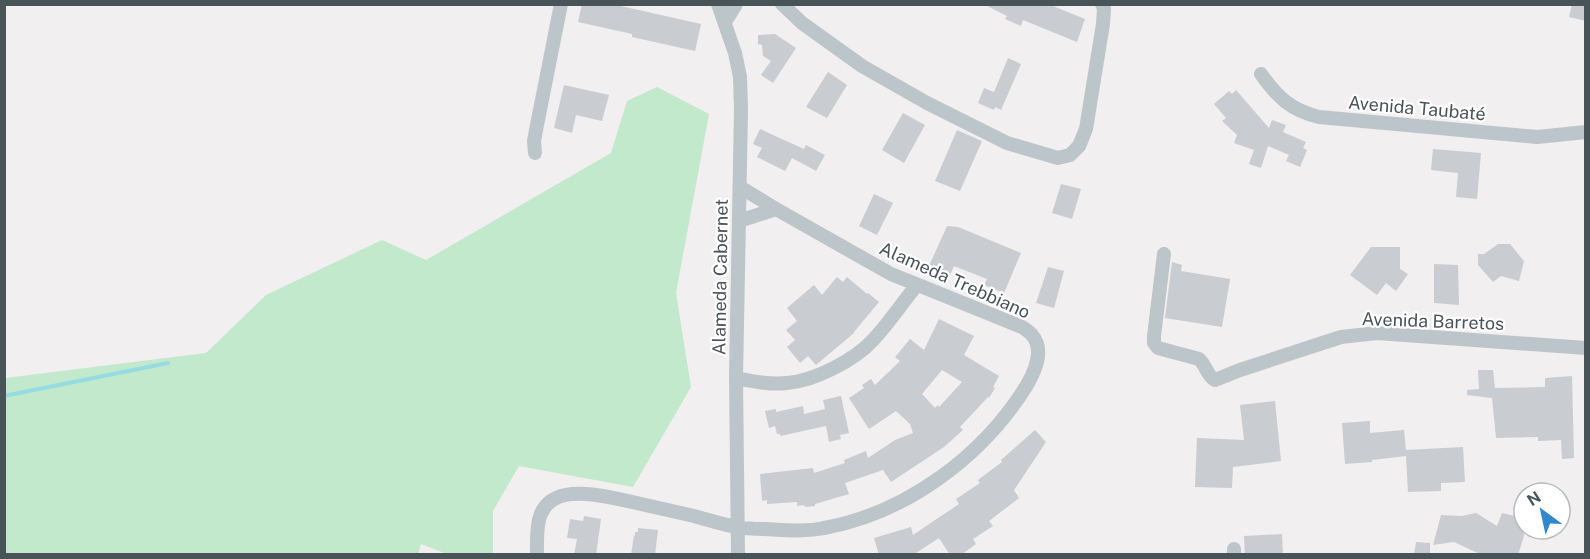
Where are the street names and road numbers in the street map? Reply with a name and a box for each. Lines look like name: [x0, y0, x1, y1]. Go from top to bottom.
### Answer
street label: Avenida Taubaté: [1347, 92, 1487, 124]
street label: Alameda Cabernet: [708, 199, 732, 355]
street label: Alameda Trebbiano: [876, 237, 1034, 323]
street label: Avenida Barretos: [1361, 308, 1505, 334]

